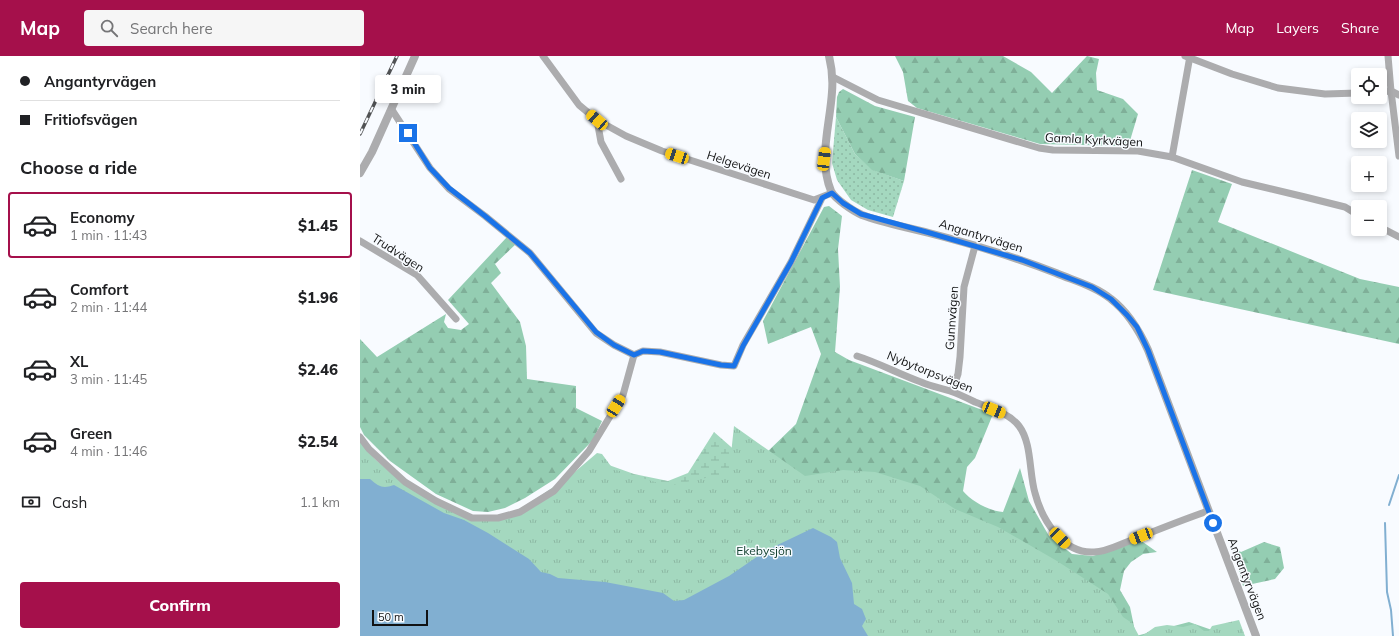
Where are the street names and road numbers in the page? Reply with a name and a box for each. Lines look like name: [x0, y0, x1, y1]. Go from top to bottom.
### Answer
street label: Gamla Kyrkvägen: [1045, 129, 1143, 150]
street label: Helgevägen: [705, 147, 773, 182]
street label: Angantyrvägen: [937, 216, 1025, 255]
street label: Trudvägen: [369, 230, 427, 275]
street label: Gunnvägen: [942, 285, 961, 350]
street label: Nybytorpsvägen: [885, 347, 976, 396]
street label: Angantyrvägen: [1225, 535, 1270, 622]

